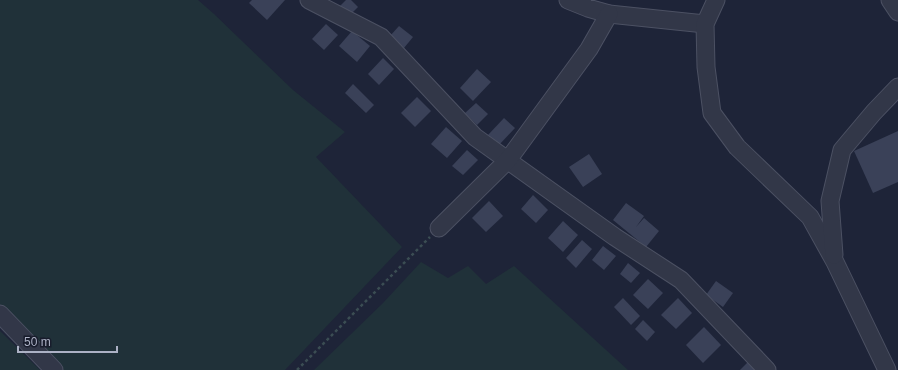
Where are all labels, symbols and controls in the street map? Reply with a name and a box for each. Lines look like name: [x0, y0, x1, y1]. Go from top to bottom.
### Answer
scale bar: [18, 328, 117, 354]
text: 50 m: [24, 335, 51, 349]

